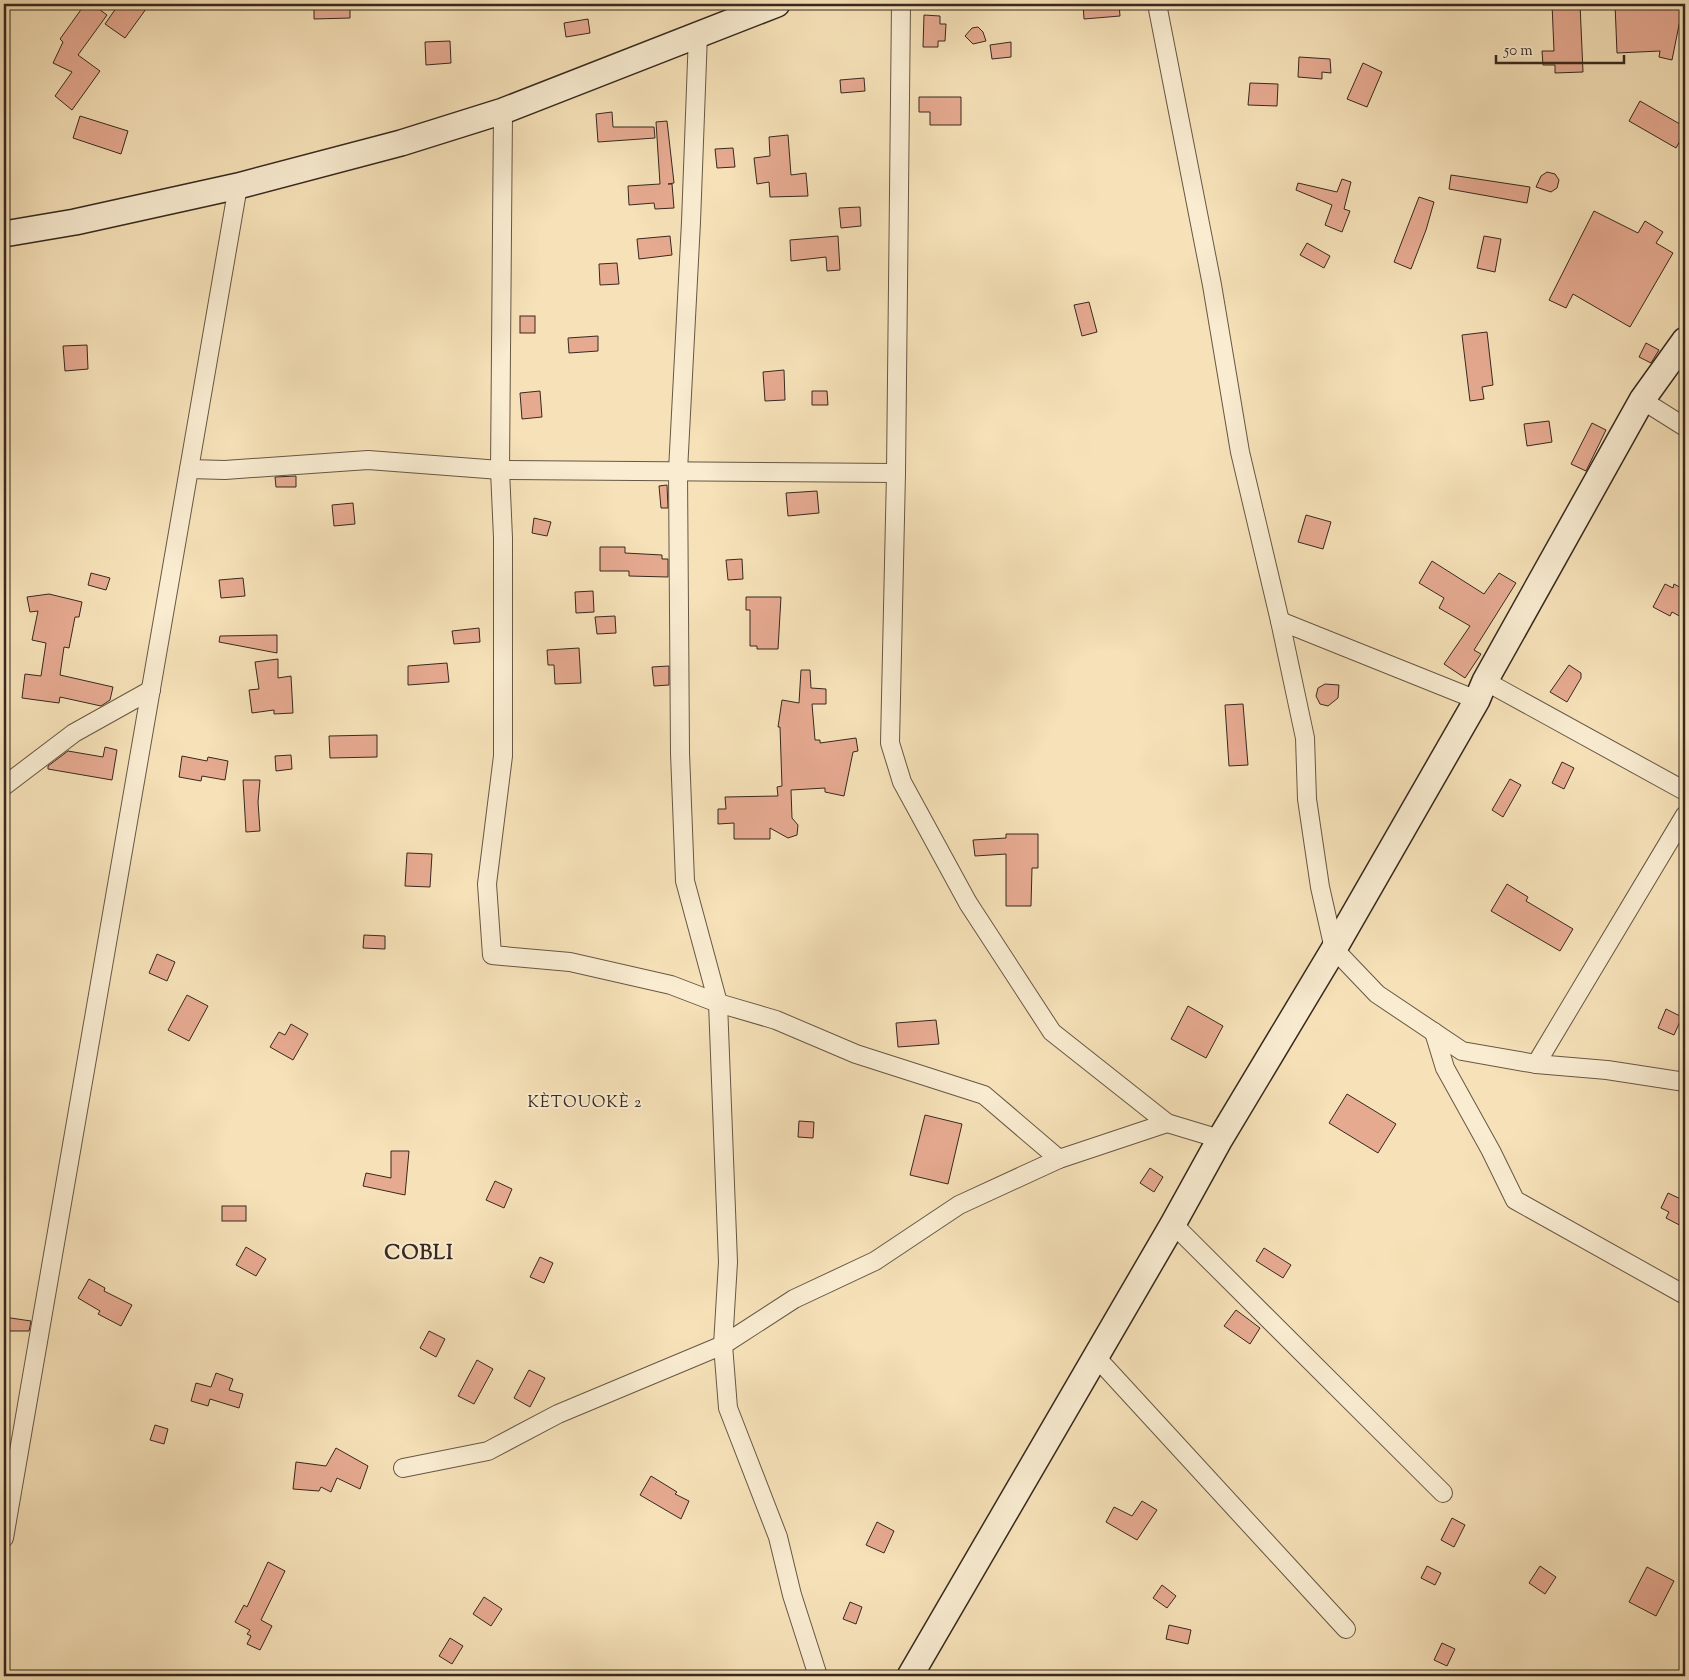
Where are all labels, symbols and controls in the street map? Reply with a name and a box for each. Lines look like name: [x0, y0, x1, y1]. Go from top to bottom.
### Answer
scale bar: [1496, 32, 1624, 64]
text: 50 m: [1503, 41, 1533, 62]
district label: KÈTOUOKÈ 2: [528, 1092, 642, 1115]
district label: COBLI: [384, 1240, 454, 1269]

